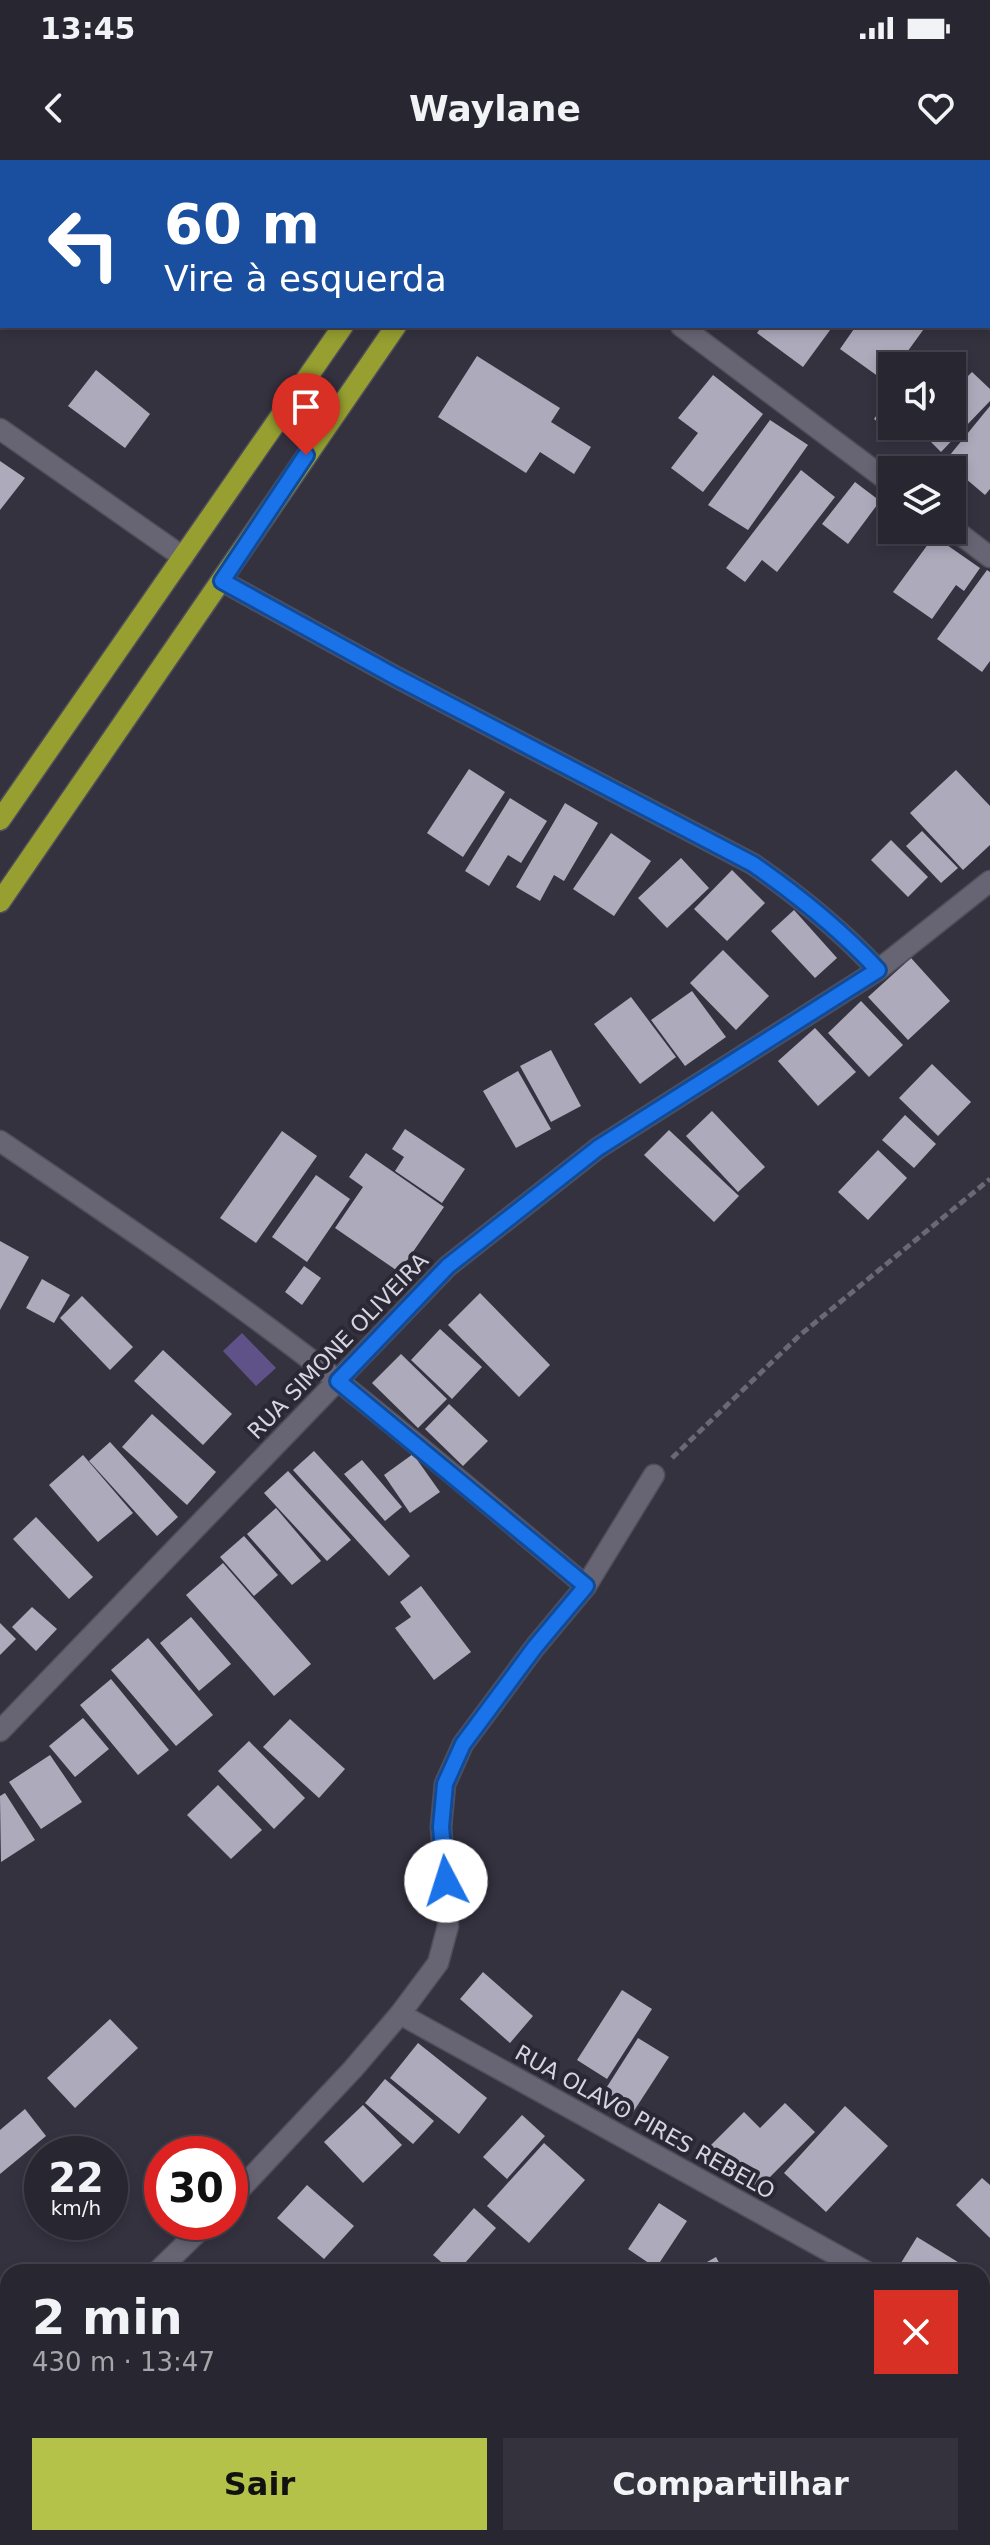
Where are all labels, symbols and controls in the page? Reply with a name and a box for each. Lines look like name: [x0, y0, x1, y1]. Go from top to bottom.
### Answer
text: 13:45: [40, 11, 136, 46]
icon: back: [32, 86, 76, 130]
icon: heart: [914, 86, 958, 130]
text: Waylane: [409, 88, 581, 129]
text: 60 m: [164, 191, 320, 256]
icon: left: [32, 192, 136, 296]
text: Vire à esquerda: [164, 258, 447, 299]
map controls: [878, 352, 966, 544]
button: sound: [878, 352, 966, 440]
pin: [272, 373, 340, 455]
icon: arrive: [284, 385, 328, 429]
button: layers: [878, 456, 966, 544]
street label: RUA SIMONE OLIVEIRA: [243, 1248, 433, 1444]
position arrow: [404, 1839, 488, 1923]
street label: RUA OLAVO PIRES REBELO: [511, 2040, 779, 2204]
speed limit sign: 30: [144, 2136, 248, 2240]
text: 22: [48, 2155, 104, 2201]
text: km/h: [51, 2196, 101, 2220]
text: 2 min: [32, 2289, 183, 2345]
button: close: [874, 2290, 958, 2374]
text: 430 m · 13:47: [32, 2347, 215, 2377]
button: Sair: [32, 2438, 487, 2530]
button: Compartilhar: [503, 2438, 958, 2530]

